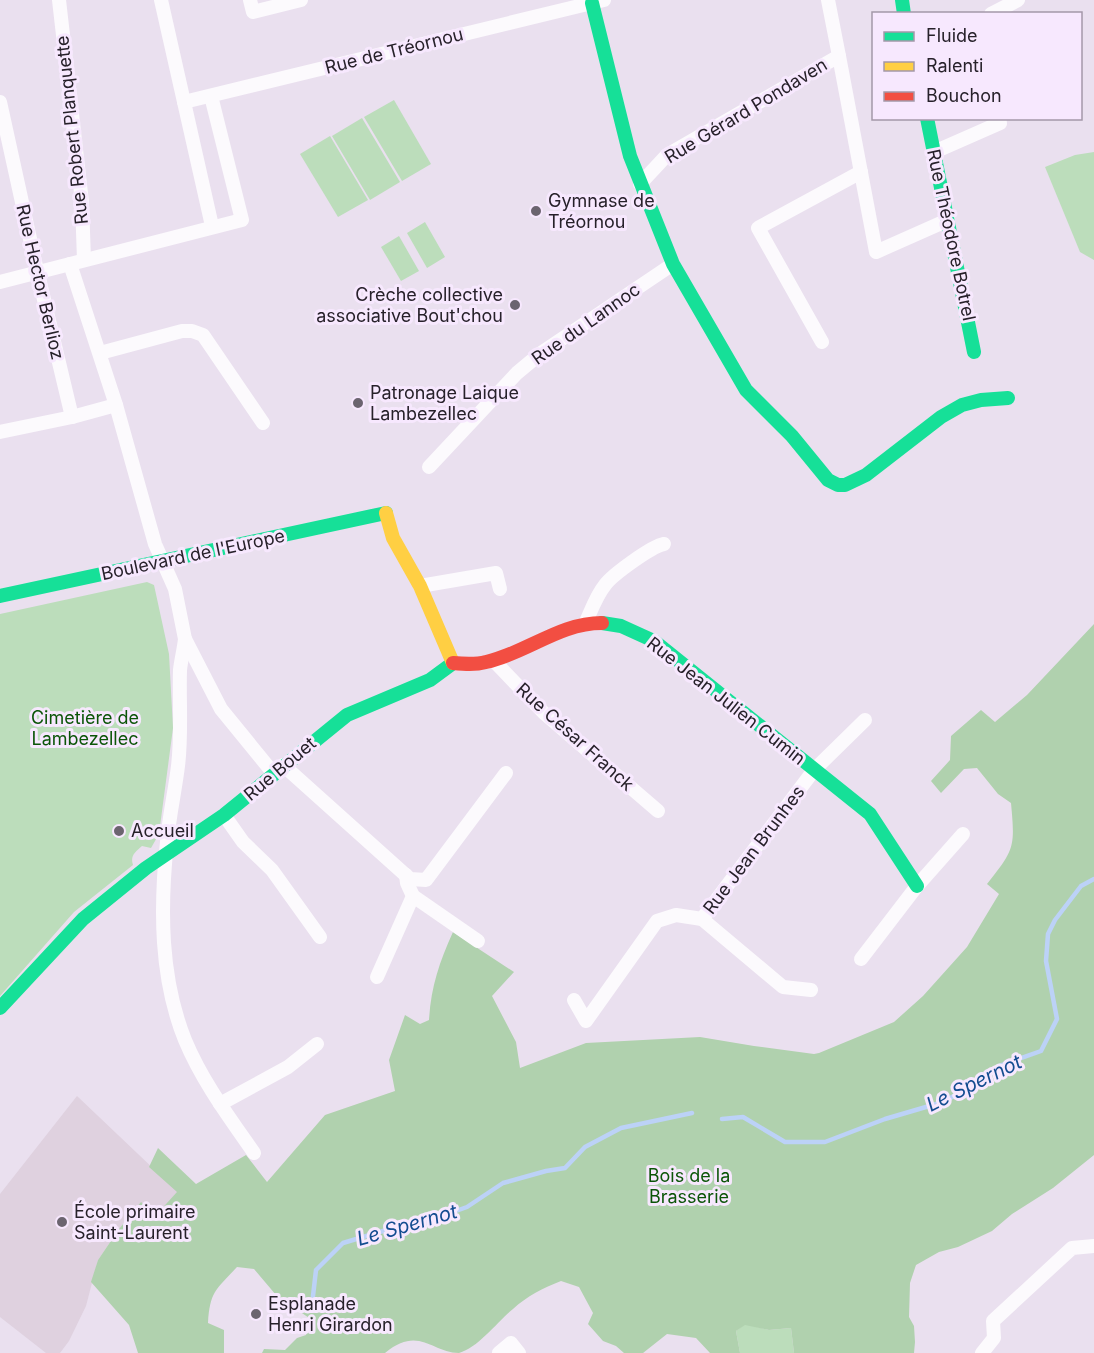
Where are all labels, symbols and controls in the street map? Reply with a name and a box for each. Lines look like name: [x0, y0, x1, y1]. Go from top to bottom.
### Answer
legend: [872, 12, 1082, 120]
street label: Rue de Tréornou: [323, 23, 465, 78]
text: Fluide: [926, 25, 978, 46]
street label: Rue Robert Planquette: [51, 35, 92, 226]
street label: Rue Gérard Pondaven: [661, 54, 831, 167]
text: Ralenti: [926, 55, 983, 76]
text: Bouchon: [926, 85, 1002, 106]
street label: Rue Théodore Botrel: [923, 147, 980, 323]
place label: Gymnase de Tréornou: [548, 190, 655, 232]
street label: Rue Hector Berlioz: [12, 202, 69, 362]
marker: Gymnase de Tréornou: [529, 204, 543, 218]
street label: Rue du Lannoc: [528, 279, 644, 369]
place label: Crèche collective associative Bout'chou: [316, 284, 503, 326]
marker: Crèche collective associative Bout'chou: [508, 298, 522, 312]
place label: Patronage Laique Lambezellec: [370, 382, 519, 424]
marker: Patronage Laique Lambezellec: [351, 396, 365, 410]
street label: Boulevard de l'Europe: [99, 525, 287, 584]
street label: Rue Jean Julien Cumin: [643, 632, 810, 769]
street label: Rue César Franck: [512, 678, 638, 795]
park label: Cimetière de Lambezellec: [31, 707, 139, 749]
street label: Rue Bouet: [239, 732, 320, 805]
street label: Rue Jean Brunhes: [699, 781, 809, 918]
place label: Accueil: [131, 820, 194, 841]
marker: Accueil: [112, 824, 126, 838]
water label: Le Spernot: [922, 1049, 1026, 1116]
park label: Bois de la Brasserie: [648, 1165, 730, 1207]
water label: Le Spernot: [354, 1199, 460, 1251]
place label: École primaire Saint-Laurent: [74, 1200, 195, 1243]
marker: École primaire Saint-Laurent: [55, 1215, 69, 1229]
place label: Esplanade Henri Girardon: [268, 1293, 393, 1335]
marker: Esplanade Henri Girardon: [249, 1307, 263, 1321]

